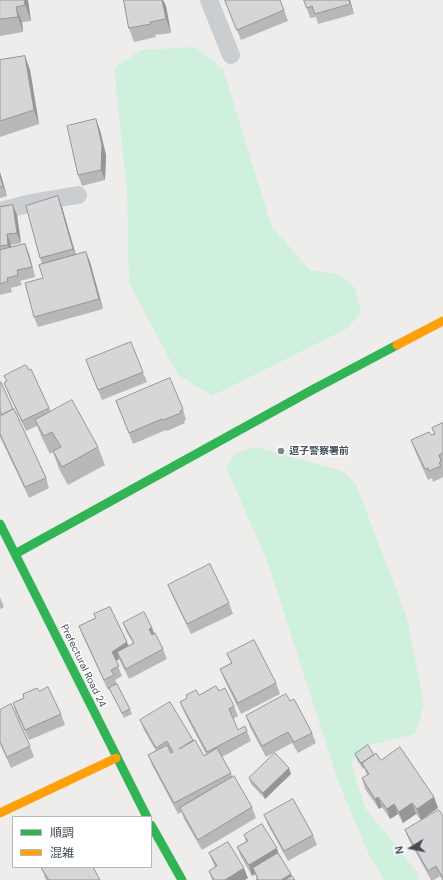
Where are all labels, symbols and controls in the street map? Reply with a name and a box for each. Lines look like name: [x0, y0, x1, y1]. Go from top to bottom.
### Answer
place label: 逗子警察署前: [289, 445, 349, 457]
marker: 逗子警察署前: [276, 446, 286, 456]
street label: Prefectural Road 24: [58, 623, 108, 709]
legend: [12, 816, 152, 868]
text: 順調: [50, 825, 74, 841]
north arrow: [391, 828, 431, 868]
text: 混雑: [50, 845, 74, 861]
text: N: [392, 845, 407, 855]

